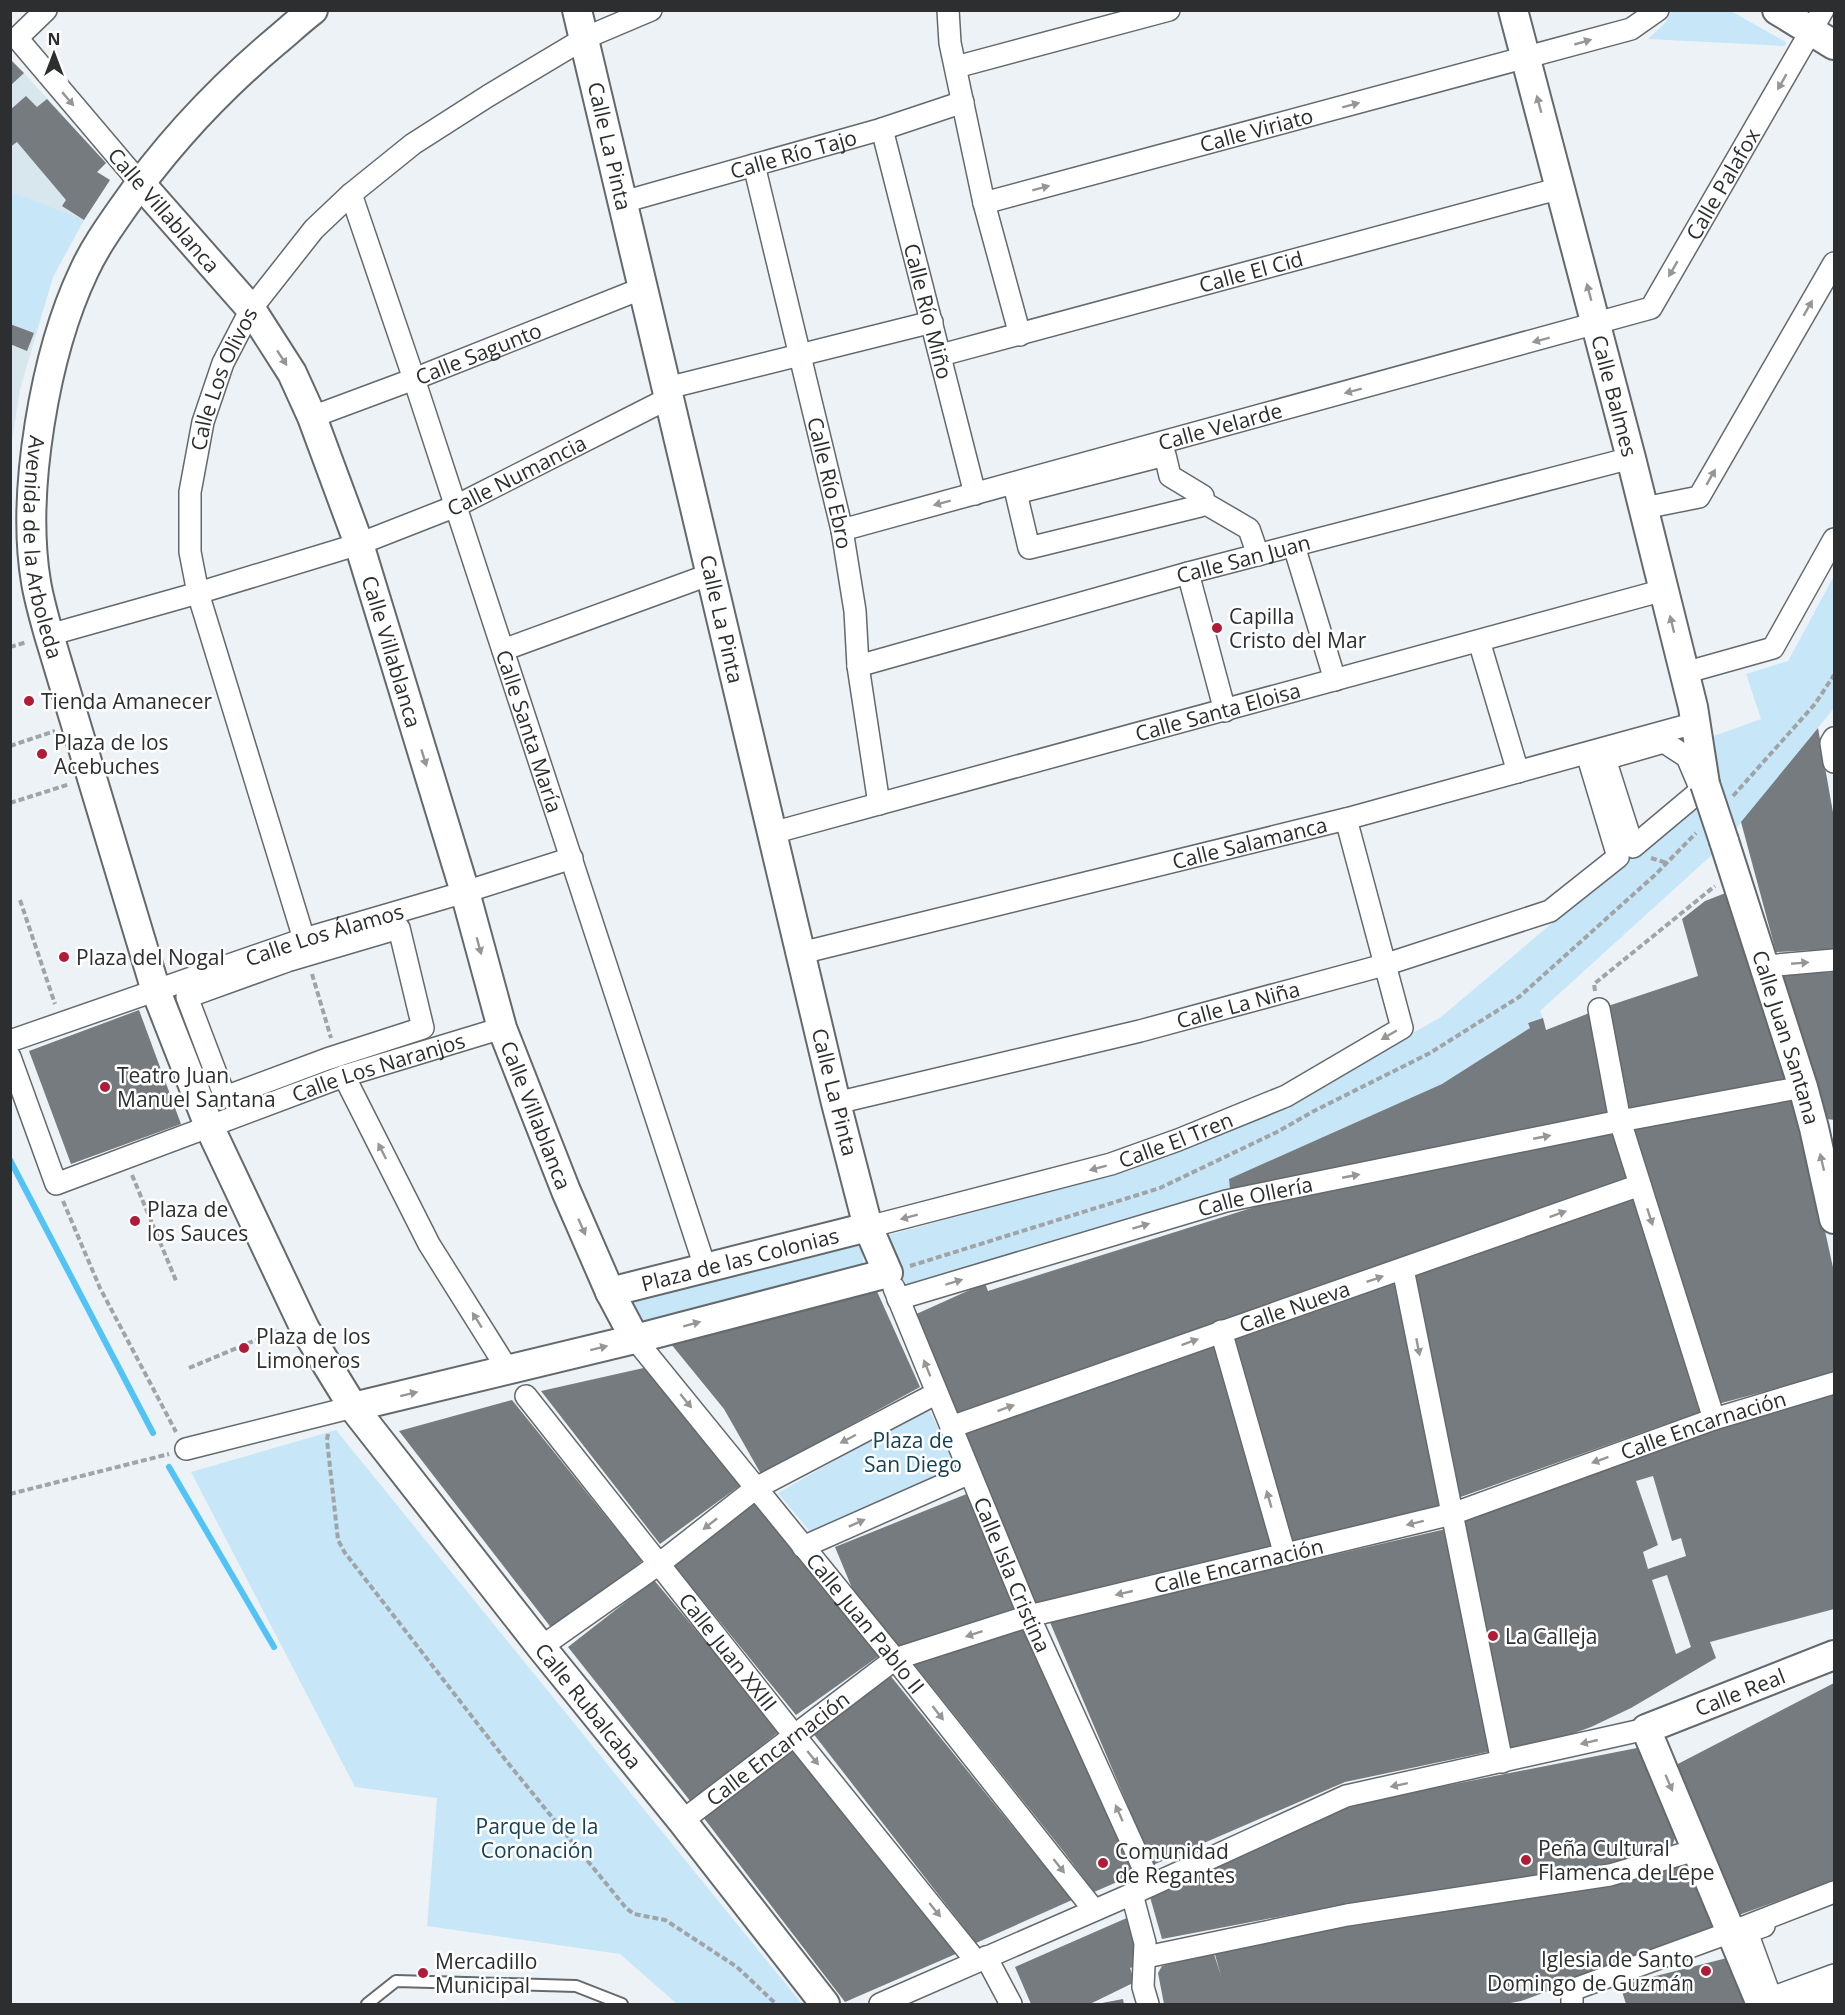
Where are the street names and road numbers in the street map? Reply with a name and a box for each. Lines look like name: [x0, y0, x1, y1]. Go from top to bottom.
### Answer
street label: Calle La Pinta: [582, 79, 638, 213]
street label: Calle Viriato: [1197, 101, 1316, 158]
street label: Calle Río Tajo: [727, 123, 860, 185]
street label: Calle Palafox: [1679, 123, 1766, 245]
street label: Calle Villablanca: [102, 141, 226, 279]
street label: Calle Río Miño: [898, 240, 959, 382]
street label: Calle El Cid: [1196, 244, 1306, 299]
street label: Calle Los Olivos: [184, 303, 263, 453]
street label: Calle Sagunto: [411, 316, 545, 391]
street label: Calle Balmes: [1585, 332, 1644, 460]
street label: Calle Velarde: [1155, 396, 1285, 457]
street label: Calle Río Ebro: [801, 414, 859, 551]
street label: Calle Numancia: [443, 428, 591, 522]
street label: Avenida de la Arboleda: [17, 434, 69, 662]
street label: Calle San Juan: [1173, 528, 1313, 590]
street label: Calle La Pinta: [694, 552, 750, 686]
street label: Calle Villablanca: [355, 572, 428, 731]
street label: Calle Santa María: [490, 646, 569, 816]
street label: Calle Santa Eloisa: [1132, 676, 1304, 747]
street label: Calle Salamanca: [1169, 810, 1330, 875]
street label: Calle Los Álamos: [241, 897, 407, 972]
street label: Calle Juan Santana: [1746, 947, 1826, 1128]
street label: Calle La Niña: [1173, 974, 1303, 1035]
street label: Calle La Pinta: [806, 1025, 864, 1159]
street label: Calle Los Naranjos: [288, 1026, 468, 1108]
street label: Calle Villablanca: [494, 1037, 578, 1193]
street label: Calle El Tren: [1115, 1105, 1237, 1174]
street label: Calle Ollería: [1194, 1170, 1315, 1223]
street label: Plaza de las Colonias: [638, 1221, 842, 1298]
street label: Calle Nueva: [1235, 1274, 1354, 1339]
street label: Calle Encarnación: [1616, 1384, 1789, 1466]
street label: Calle Isla Cristina: [968, 1493, 1058, 1657]
street label: Calle Encarnación: [1151, 1532, 1326, 1599]
street label: Calle Juan Pablo II: [800, 1547, 931, 1699]
street label: Calle Juan XXIII: [673, 1587, 784, 1717]
street label: Calle Rubalcaba: [529, 1637, 648, 1775]
street label: Calle Real: [1691, 1662, 1789, 1722]
street label: Calle Encarnación: [700, 1685, 855, 1812]

